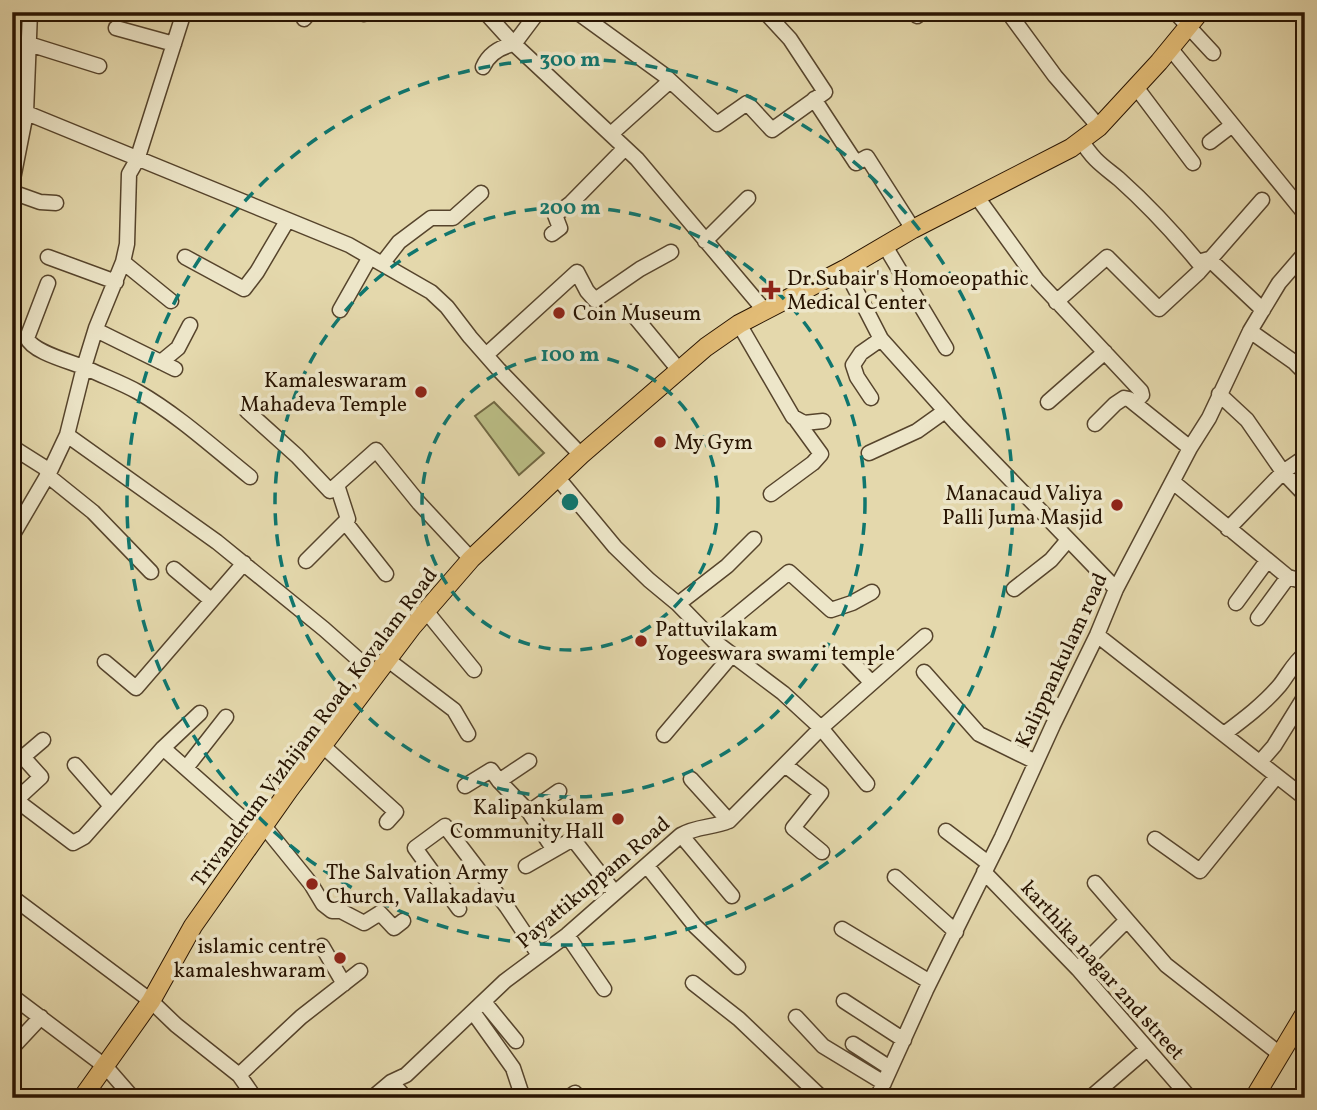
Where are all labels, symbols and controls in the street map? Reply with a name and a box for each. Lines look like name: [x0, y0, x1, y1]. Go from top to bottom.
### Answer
text: 300 m: [540, 46, 600, 75]
text: 200 m: [539, 194, 601, 223]
place label: Dr.Subair's Homoeopathic Medical Center: [787, 265, 1029, 318]
marker: Dr.Subair's Homoeopathic Medical Center: [761, 280, 781, 300]
place label: Coin Museum: [573, 300, 701, 329]
marker: Coin Museum: [551, 305, 567, 321]
text: 100 m: [540, 341, 600, 370]
place label: Kamaleswaram Mahadeva Temple: [240, 367, 407, 420]
marker: Kamaleswaram Mahadeva Temple: [413, 384, 429, 400]
place label: My Gym: [674, 429, 753, 458]
marker: My Gym: [652, 434, 668, 450]
place label: Manacaud Valiya Palli Juma Masjid: [942, 480, 1103, 533]
centre of rings: [558, 490, 582, 514]
marker: Manacaud Valiya Palli Juma Masjid: [1109, 497, 1125, 513]
street label: Trivandrum Vizhijam Road, Kovalam Road: [185, 562, 445, 894]
street label: Kalippankulam road: [1009, 569, 1116, 753]
place label: Pattuvilakam Yogeeswara swami temple: [655, 616, 895, 669]
marker: Pattuvilakam Yogeeswara swami temple: [633, 633, 649, 649]
place label: Kalipankulam Community Hall: [450, 794, 604, 847]
street label: Payattikuppam Road: [511, 810, 677, 956]
marker: Kalipankulam Community Hall: [610, 811, 626, 827]
place label: The Salvation Army Church, Vallakadavu: [326, 859, 516, 912]
street label: karthika nagar 2nd street: [1013, 875, 1190, 1067]
marker: The Salvation Army Church, Vallakadavu: [304, 876, 320, 892]
place label: islamic centre kamaleshwaram: [174, 933, 326, 986]
marker: islamic centre kamaleshwaram: [332, 950, 348, 966]

